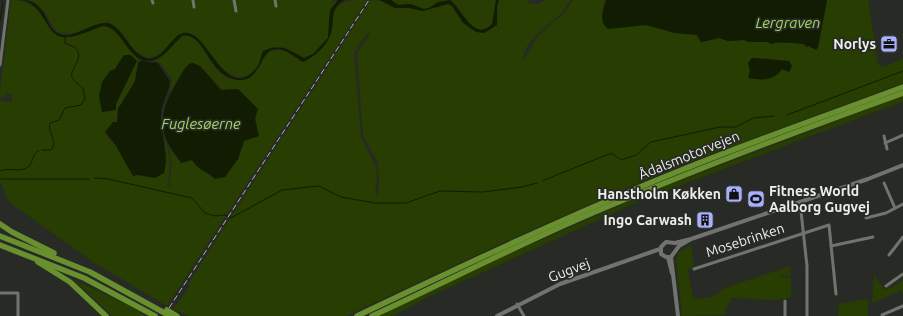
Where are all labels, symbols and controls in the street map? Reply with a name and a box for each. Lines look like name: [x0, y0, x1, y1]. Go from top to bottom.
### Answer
water label: Lergraven: [756, 14, 820, 31]
office icon: Norlys: [879, 34, 899, 54]
place label: Norlys: [833, 36, 876, 52]
water label: Fuglesøerne: [161, 115, 241, 132]
street label: Ådalsmotorvejen: [636, 127, 742, 183]
place label: Fitness World Aalborg Gugvej: [769, 183, 870, 215]
shop icon: Hanstholm Køkken: [724, 184, 744, 204]
place label: Hanstholm Køkken: [597, 186, 721, 202]
sports icon: Fitness World Aalborg Gugvej: [746, 189, 766, 209]
building icon: Ingo Carwash: [695, 210, 715, 230]
place label: Ingo Carwash: [604, 212, 692, 228]
street label: Mosebrinken: [704, 220, 786, 260]
street label: Gugvej: [546, 255, 592, 285]

